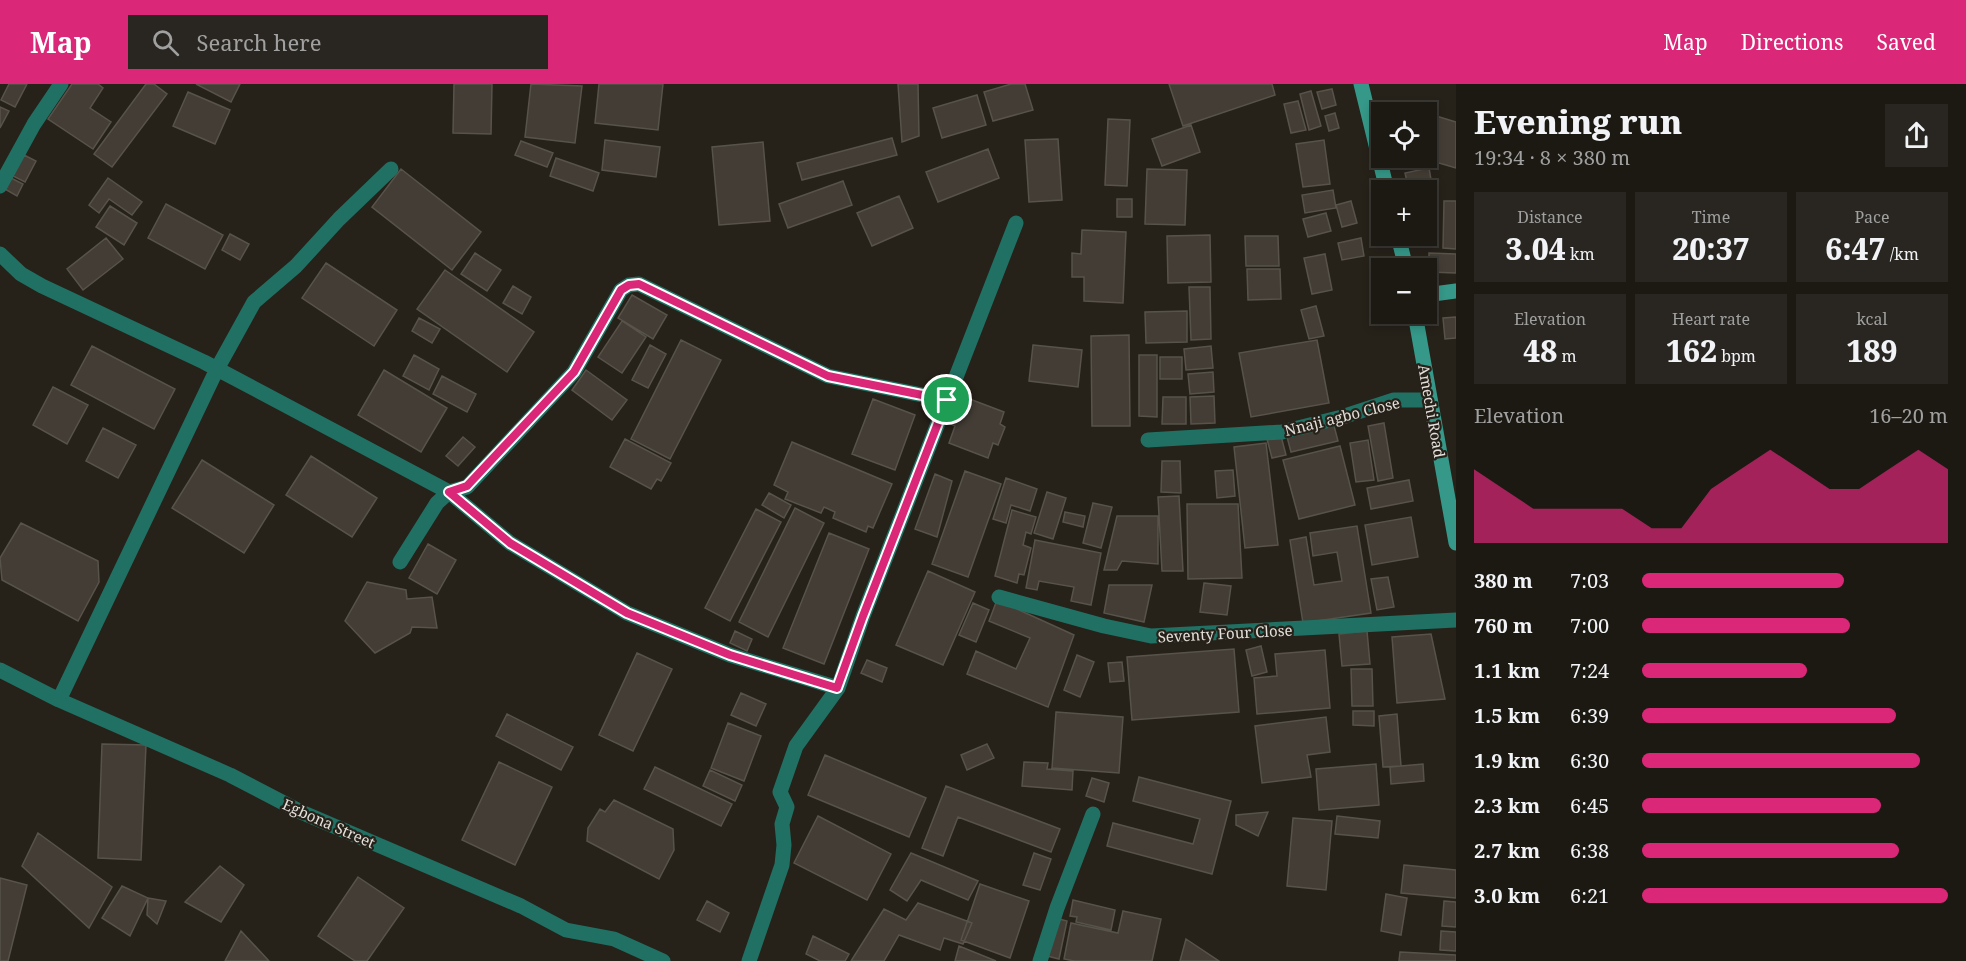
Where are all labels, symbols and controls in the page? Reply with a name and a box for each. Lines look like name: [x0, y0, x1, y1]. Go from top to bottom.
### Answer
search box: [128, 15, 548, 69]
text: Map: [30, 23, 92, 61]
icon: search: [149, 26, 182, 59]
text: Search here: [197, 27, 321, 57]
text: Map: [1663, 28, 1708, 56]
text: Directions: [1741, 28, 1843, 56]
text: Saved: [1876, 28, 1936, 56]
text: Evening run: [1474, 99, 1682, 144]
map controls: [1371, 102, 1437, 324]
button: locate: [1371, 102, 1437, 168]
button: share: [1885, 104, 1948, 167]
text: 19:34 · 8 × 380 m: [1474, 144, 1630, 171]
button: +: [1371, 180, 1437, 246]
text: Distance: [1517, 206, 1583, 228]
text: Time: [1692, 206, 1730, 228]
text: Pace: [1854, 206, 1890, 228]
text: 3.04: [1505, 228, 1566, 269]
text: 20:37: [1672, 228, 1750, 269]
text: 6:47: [1825, 228, 1886, 269]
text: km: [1566, 243, 1595, 265]
text: /km: [1886, 243, 1919, 265]
button: −: [1371, 258, 1437, 324]
text: Elevation: [1514, 308, 1586, 330]
text: Heart rate: [1672, 308, 1750, 330]
text: kcal: [1857, 308, 1887, 330]
text: 48: [1523, 330, 1557, 371]
text: 162: [1666, 330, 1717, 371]
text: 189: [1846, 330, 1898, 371]
text: m: [1557, 345, 1577, 367]
text: bpm: [1717, 345, 1756, 367]
street label: Amechi Road: [1414, 363, 1450, 459]
pin: [921, 374, 972, 425]
icon: arrive: [930, 383, 963, 416]
street label: Nnaji agbo Close: [1282, 392, 1402, 440]
text: Elevation: [1474, 402, 1564, 429]
text: 16–20 m: [1869, 402, 1948, 429]
text: 380 m: [1474, 567, 1533, 594]
text: 7:03: [1570, 567, 1609, 594]
text: 760 m: [1474, 612, 1533, 639]
text: 7:00: [1570, 612, 1609, 639]
street label: Seventy Four Close: [1157, 619, 1293, 647]
text: 1.1 km: [1474, 657, 1540, 684]
text: 7:24: [1570, 657, 1609, 684]
text: 1.5 km: [1474, 702, 1540, 729]
text: 6:39: [1570, 702, 1609, 729]
text: 1.9 km: [1474, 747, 1540, 774]
text: 6:30: [1570, 747, 1609, 774]
text: 2.3 km: [1474, 792, 1540, 819]
text: 6:45: [1570, 792, 1609, 819]
street label: Egbona Street: [280, 794, 378, 852]
text: 2.7 km: [1474, 837, 1540, 864]
text: 6:38: [1570, 837, 1609, 864]
text: 3.0 km: [1474, 882, 1540, 909]
text: 6:21: [1570, 882, 1609, 909]

